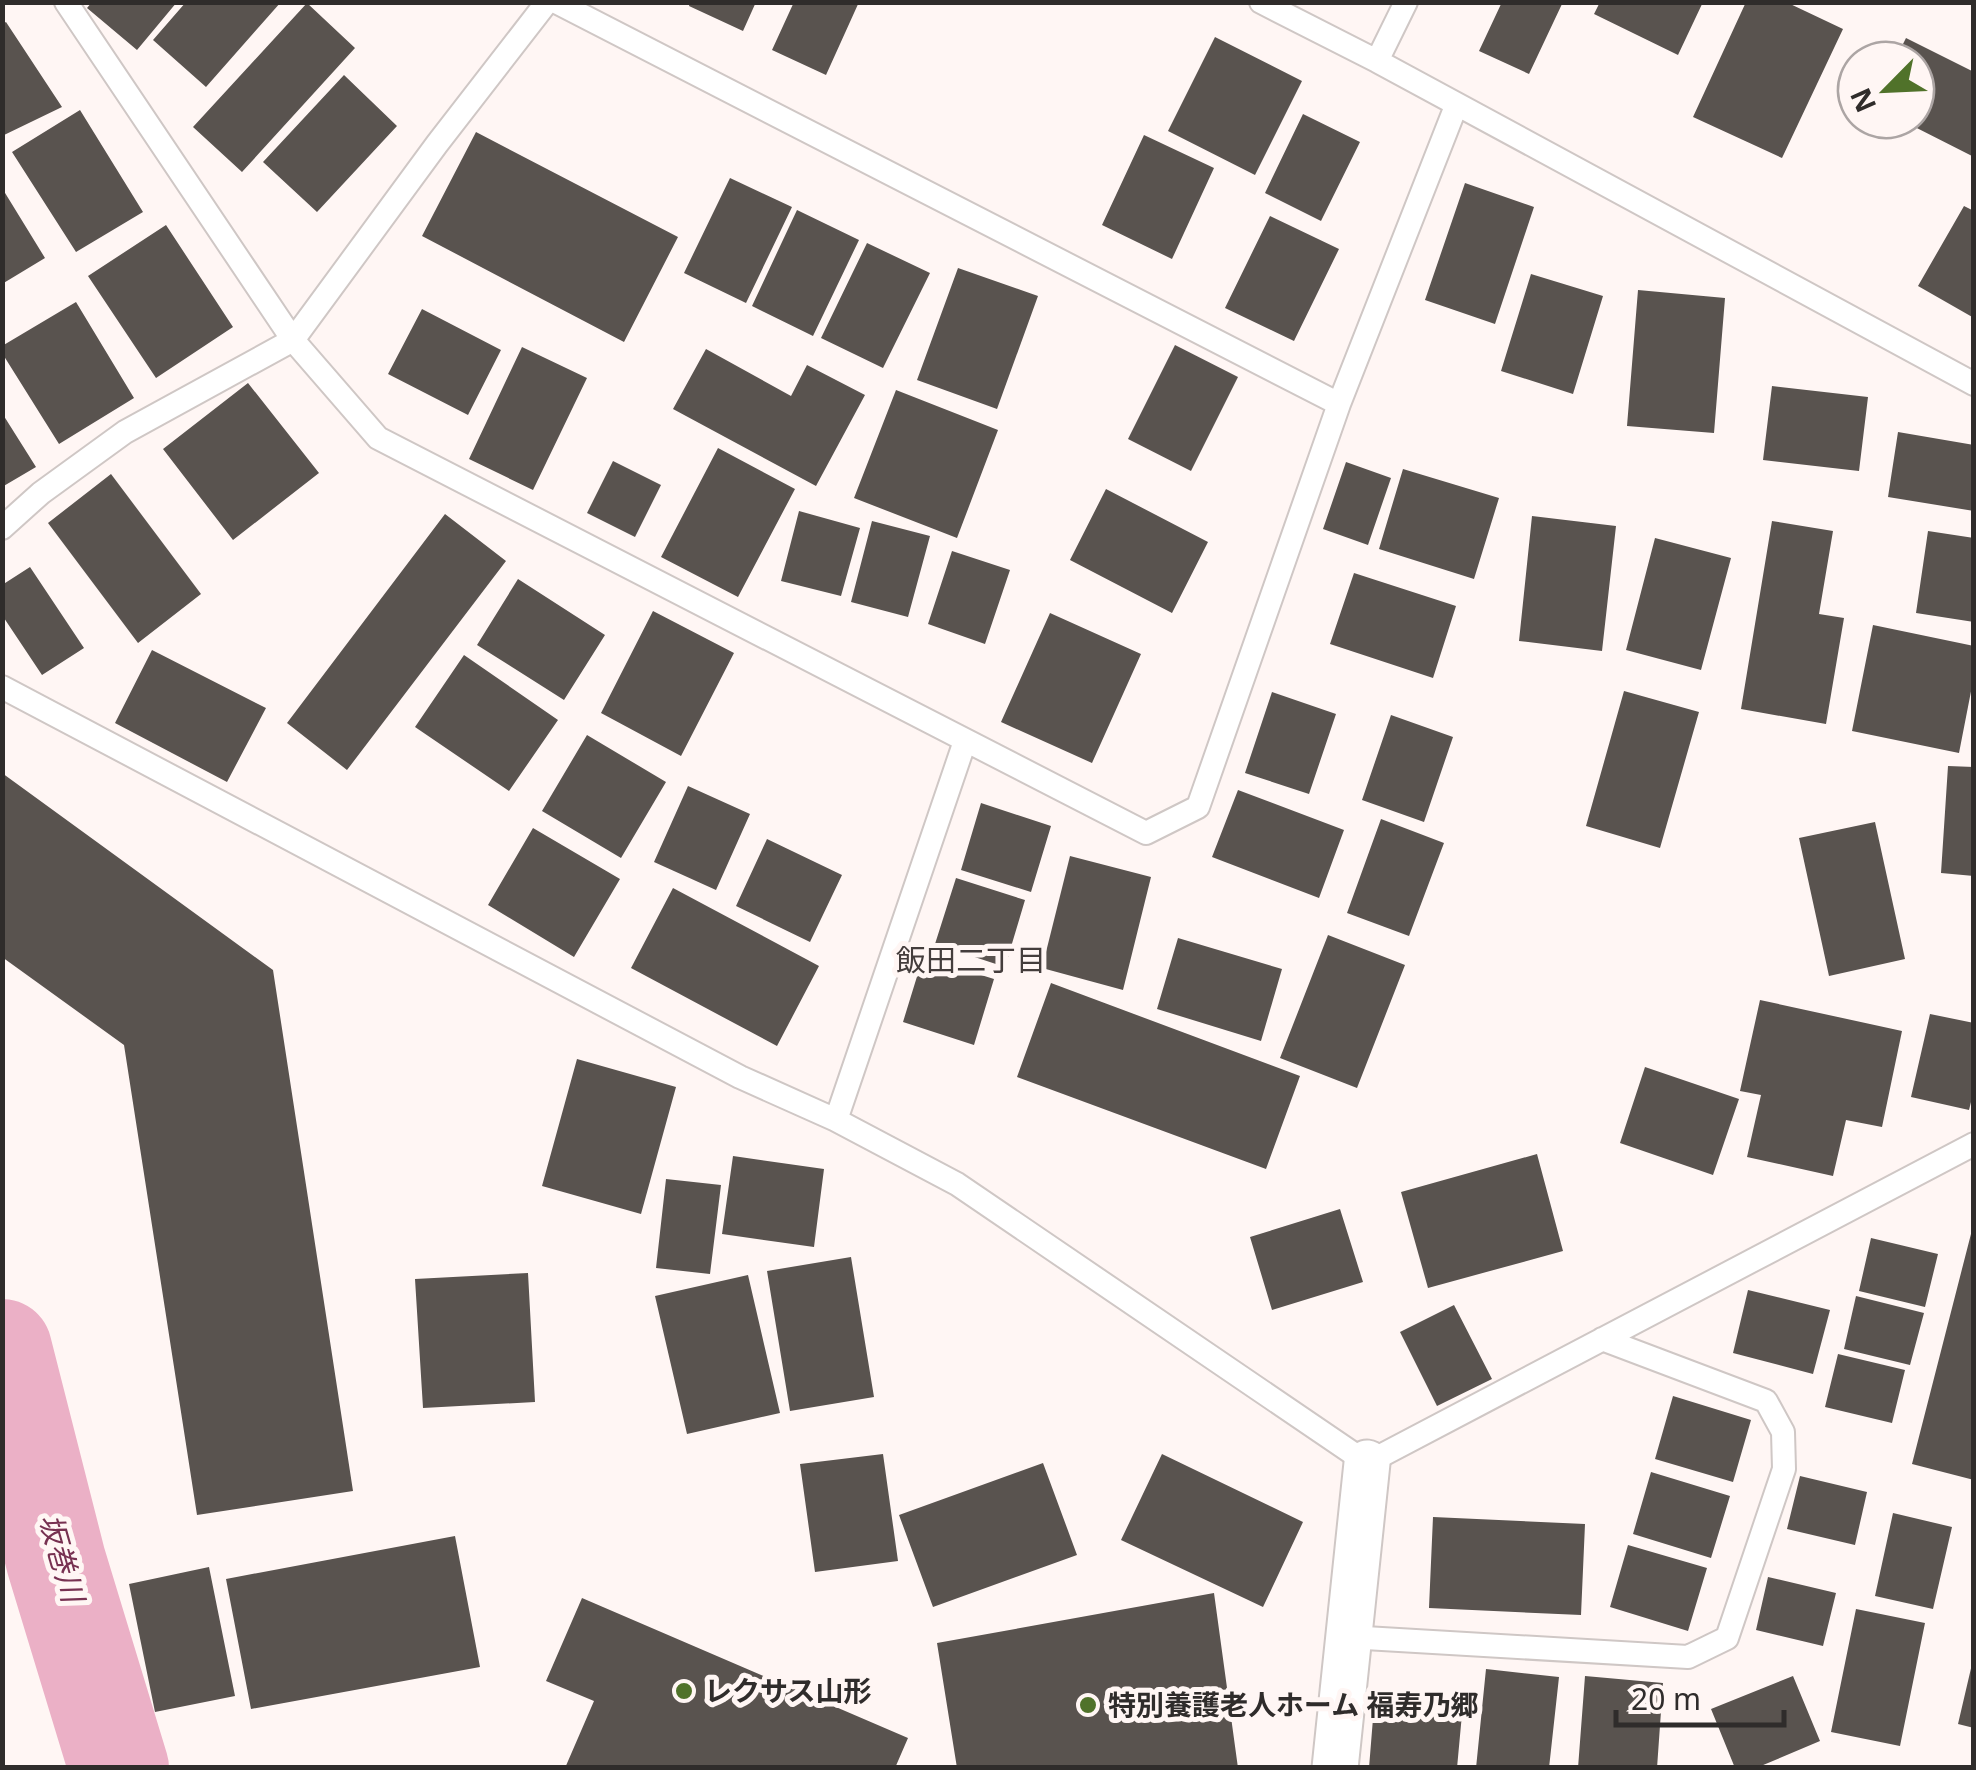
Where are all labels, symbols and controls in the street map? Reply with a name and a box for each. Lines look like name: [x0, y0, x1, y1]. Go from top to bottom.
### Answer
north arrow: [1836, 40, 1936, 140]
text: N: [1840, 82, 1884, 119]
district label: 飯田二丁目: [896, 939, 1046, 980]
water label: 坂巻川: [30, 1509, 95, 1609]
scale bar: [1616, 1665, 1784, 1727]
place label: レクサス山形: [704, 1671, 871, 1709]
text: 20 m: [1631, 1678, 1701, 1719]
marker: レクサス山形: [673, 1680, 695, 1702]
place label: 特別養護老人ホーム 福寿乃郷: [1108, 1685, 1478, 1723]
marker: 特別養護老人ホーム 福寿乃郷: [1077, 1694, 1099, 1716]

